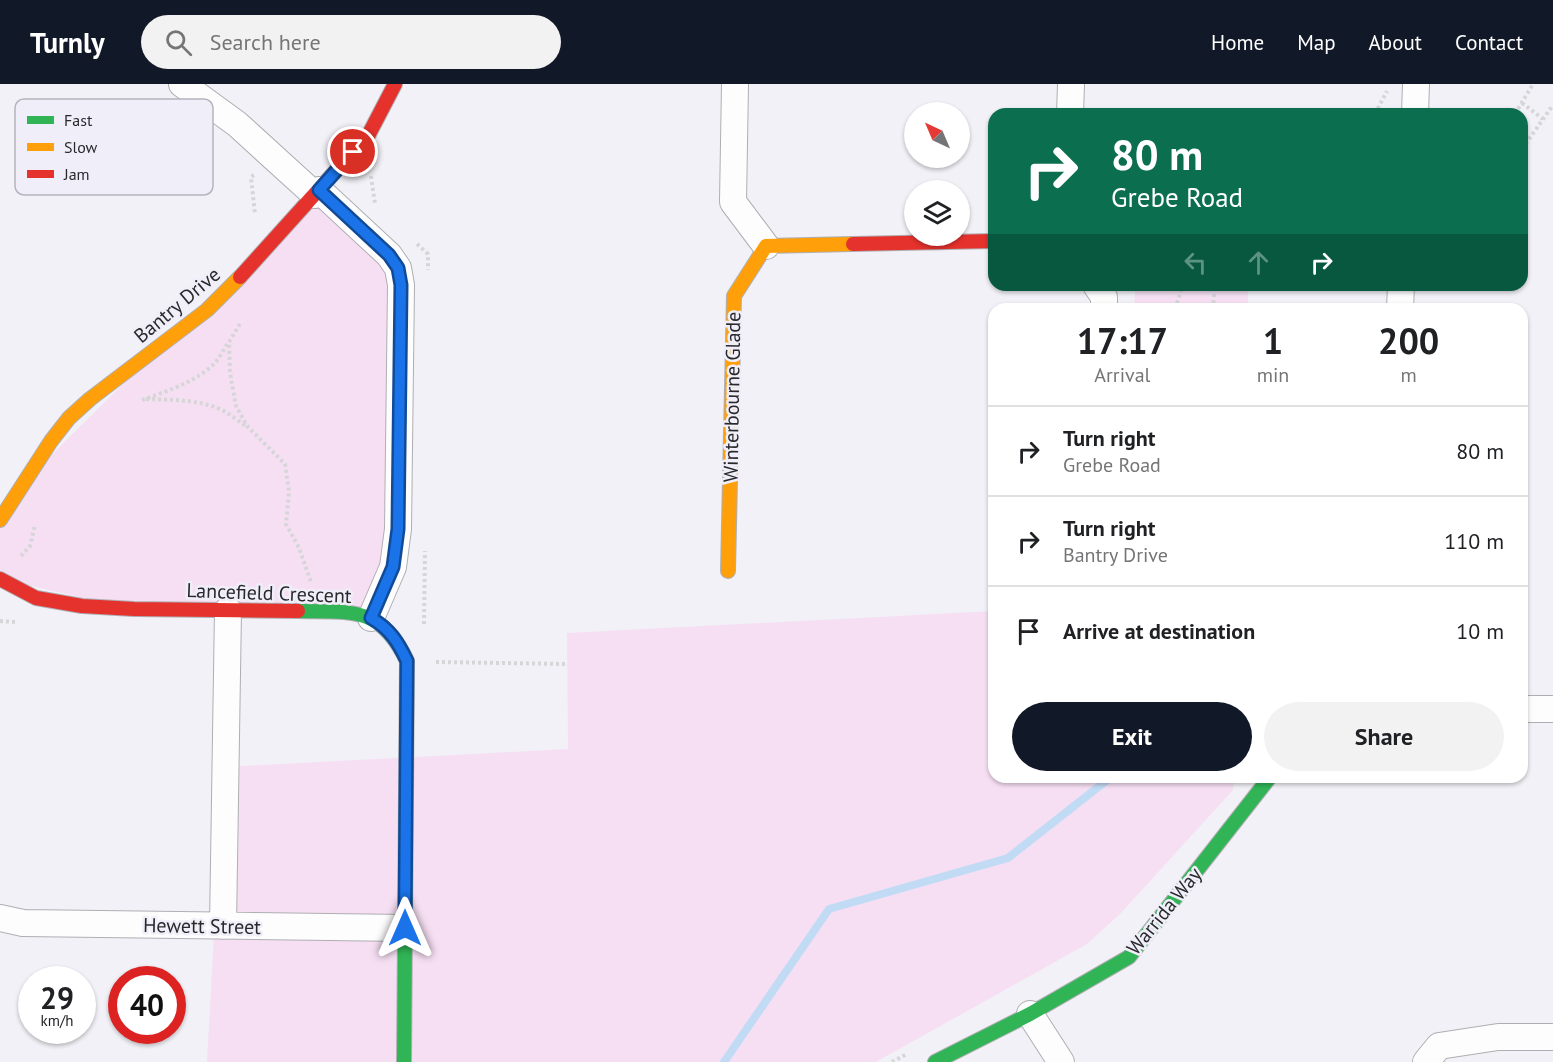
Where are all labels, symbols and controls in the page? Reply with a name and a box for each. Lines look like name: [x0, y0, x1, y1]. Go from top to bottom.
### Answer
search box: [141, 15, 561, 69]
text: Turnly: [30, 24, 105, 61]
icon: search: [162, 26, 195, 59]
text: Search here: [210, 28, 321, 56]
text: Home: [1211, 29, 1264, 56]
text: Map: [1297, 29, 1336, 56]
text: About: [1369, 29, 1422, 56]
text: Contact: [1455, 29, 1523, 56]
legend: [15, 99, 213, 195]
north arrow: [904, 102, 970, 168]
map controls: [904, 102, 970, 246]
text: Fast: [64, 110, 93, 130]
pin: [327, 126, 378, 177]
text: 80 m: [1111, 127, 1203, 182]
icon: right: [1012, 132, 1090, 210]
icon: arrive: [336, 135, 369, 168]
text: Slow: [64, 137, 98, 157]
text: Jam: [63, 164, 90, 184]
button: layers: [904, 180, 970, 246]
text: Grebe Road: [1111, 180, 1243, 214]
icon: left: [1179, 246, 1212, 279]
icon: ahead: [1242, 246, 1275, 279]
icon: right: [1305, 246, 1338, 279]
street label: Bantry Drive: [128, 261, 226, 349]
street label: Winterbourne Glade: [718, 311, 746, 483]
text: 17:17: [1077, 317, 1168, 364]
text: 1: [1263, 317, 1283, 364]
text: 200: [1378, 317, 1439, 364]
text: Arrival: [1094, 362, 1150, 388]
text: min: [1257, 362, 1289, 388]
text: m: [1401, 362, 1417, 388]
text: Turn right: [1063, 424, 1155, 452]
icon: right: [1012, 435, 1045, 468]
text: 80 m: [1456, 437, 1504, 465]
text: Grebe Road: [1063, 452, 1161, 478]
text: Turn right: [1063, 514, 1155, 542]
icon: right: [1012, 525, 1045, 558]
text: 110 m: [1444, 527, 1504, 555]
text: Bantry Drive: [1063, 542, 1168, 568]
street label: Lancefield Crescent: [186, 577, 352, 609]
icon: arrive: [1012, 615, 1045, 648]
text: Arrive at destination: [1063, 617, 1255, 645]
text: 10 m: [1456, 617, 1504, 645]
button: Exit: [1012, 702, 1252, 771]
button: Share: [1264, 702, 1504, 771]
street label: Warrida Way: [1121, 861, 1208, 960]
position arrow: [373, 896, 437, 960]
street label: Hewett Street: [143, 912, 261, 940]
speed limit sign: 40: [108, 966, 186, 1044]
text: 29: [40, 978, 74, 1017]
text: km/h: [41, 1011, 73, 1030]

